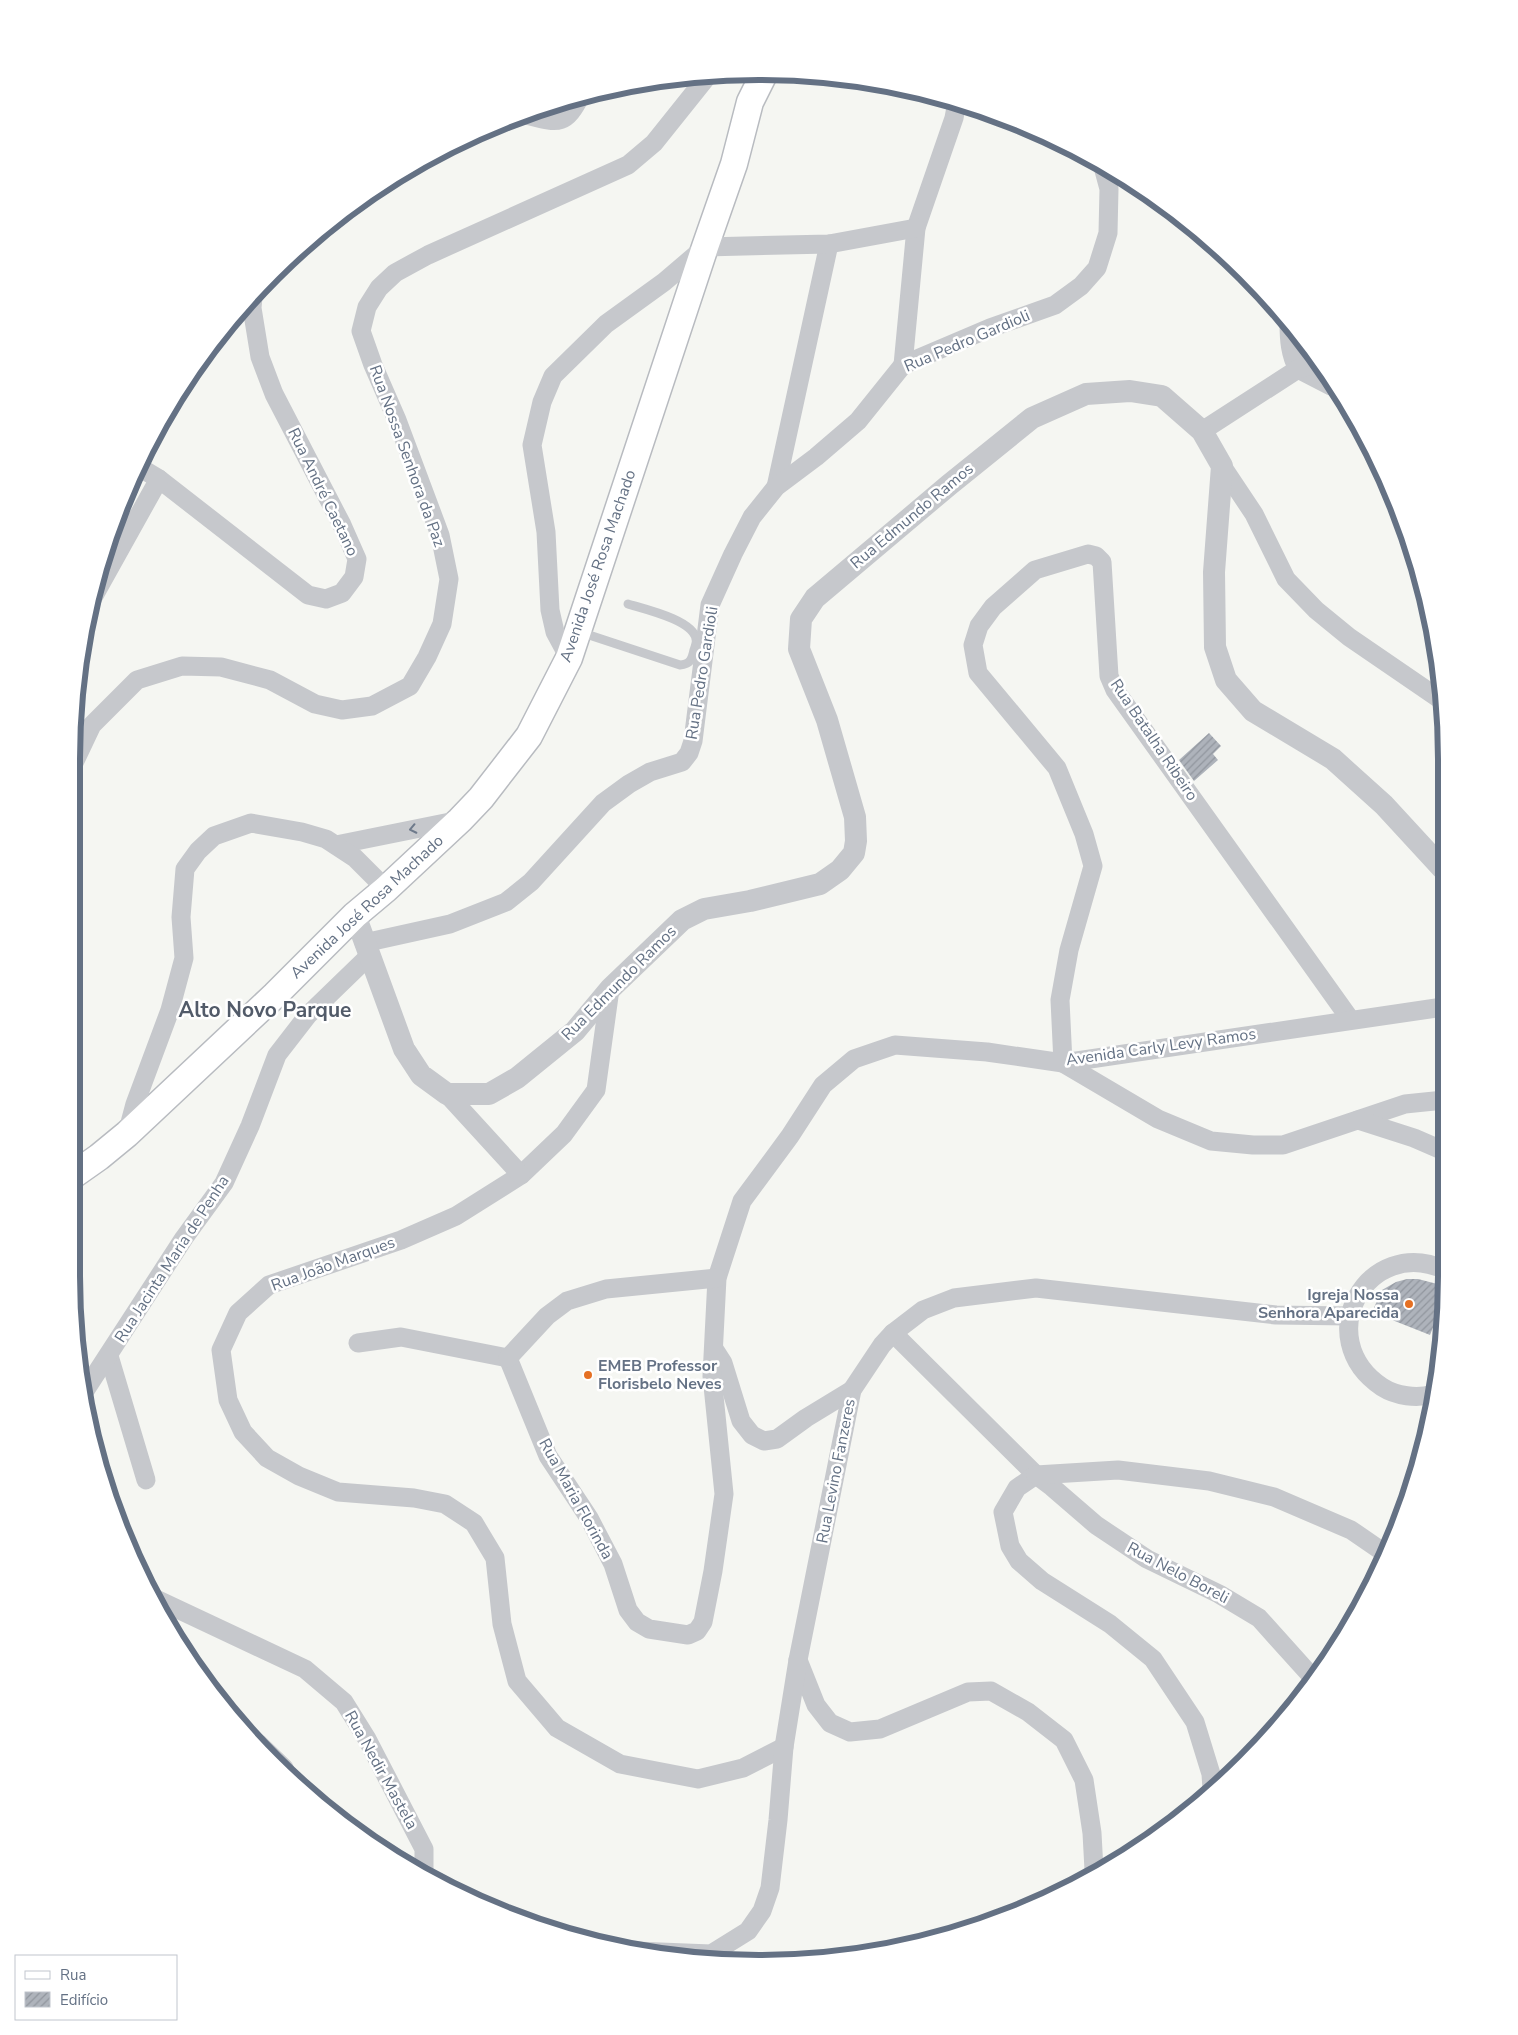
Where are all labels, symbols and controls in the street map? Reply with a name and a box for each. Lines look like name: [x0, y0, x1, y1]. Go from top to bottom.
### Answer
street label: Rua Pedro Gardioli: [901, 305, 1033, 377]
street label: Rua Nossa Senhora da Paz: [364, 362, 450, 550]
street label: Rua André Caetano: [282, 424, 364, 560]
street label: Rua Edmundo Ramos: [846, 458, 978, 574]
street label: Avenida José Rosa Machado: [555, 467, 641, 665]
street label: Rua Pedro Gardioli: [681, 605, 723, 741]
street label: Rua Batalha Ribeiro: [1105, 675, 1203, 805]
one-way arrow: [408, 824, 417, 834]
street label: Avenida José Rosa Machado: [286, 830, 448, 984]
street label: Rua Edmundo Ramos: [557, 921, 681, 1045]
district label: Alto Novo Parque: [179, 996, 351, 1024]
street label: Avenida Carly Levy Ramos: [1065, 1023, 1257, 1071]
street label: Rua Jacinta Maria de Penha: [110, 1171, 234, 1347]
street label: Rua João Marques: [268, 1231, 398, 1297]
place label: Igreja Nossa Senhora Aparecida: [1258, 1284, 1399, 1324]
marker: Igreja Nossa Senhora Aparecida: [1403, 1298, 1415, 1310]
place label: EMEB Professor Florisbelo Neves: [598, 1355, 722, 1395]
marker: EMEB Professor Florisbelo Neves: [582, 1369, 594, 1381]
street label: Rua Levino Fanzeres: [811, 1397, 861, 1545]
street label: Rua Maria Florinda: [534, 1435, 618, 1563]
street label: Rua Nelo Boreli: [1123, 1537, 1233, 1609]
street label: Rua Nedir Mastela: [339, 1707, 423, 1833]
legend: [15, 1955, 178, 2020]
text: Rua: [60, 1965, 86, 1985]
text: Edifício: [60, 1990, 108, 2010]

